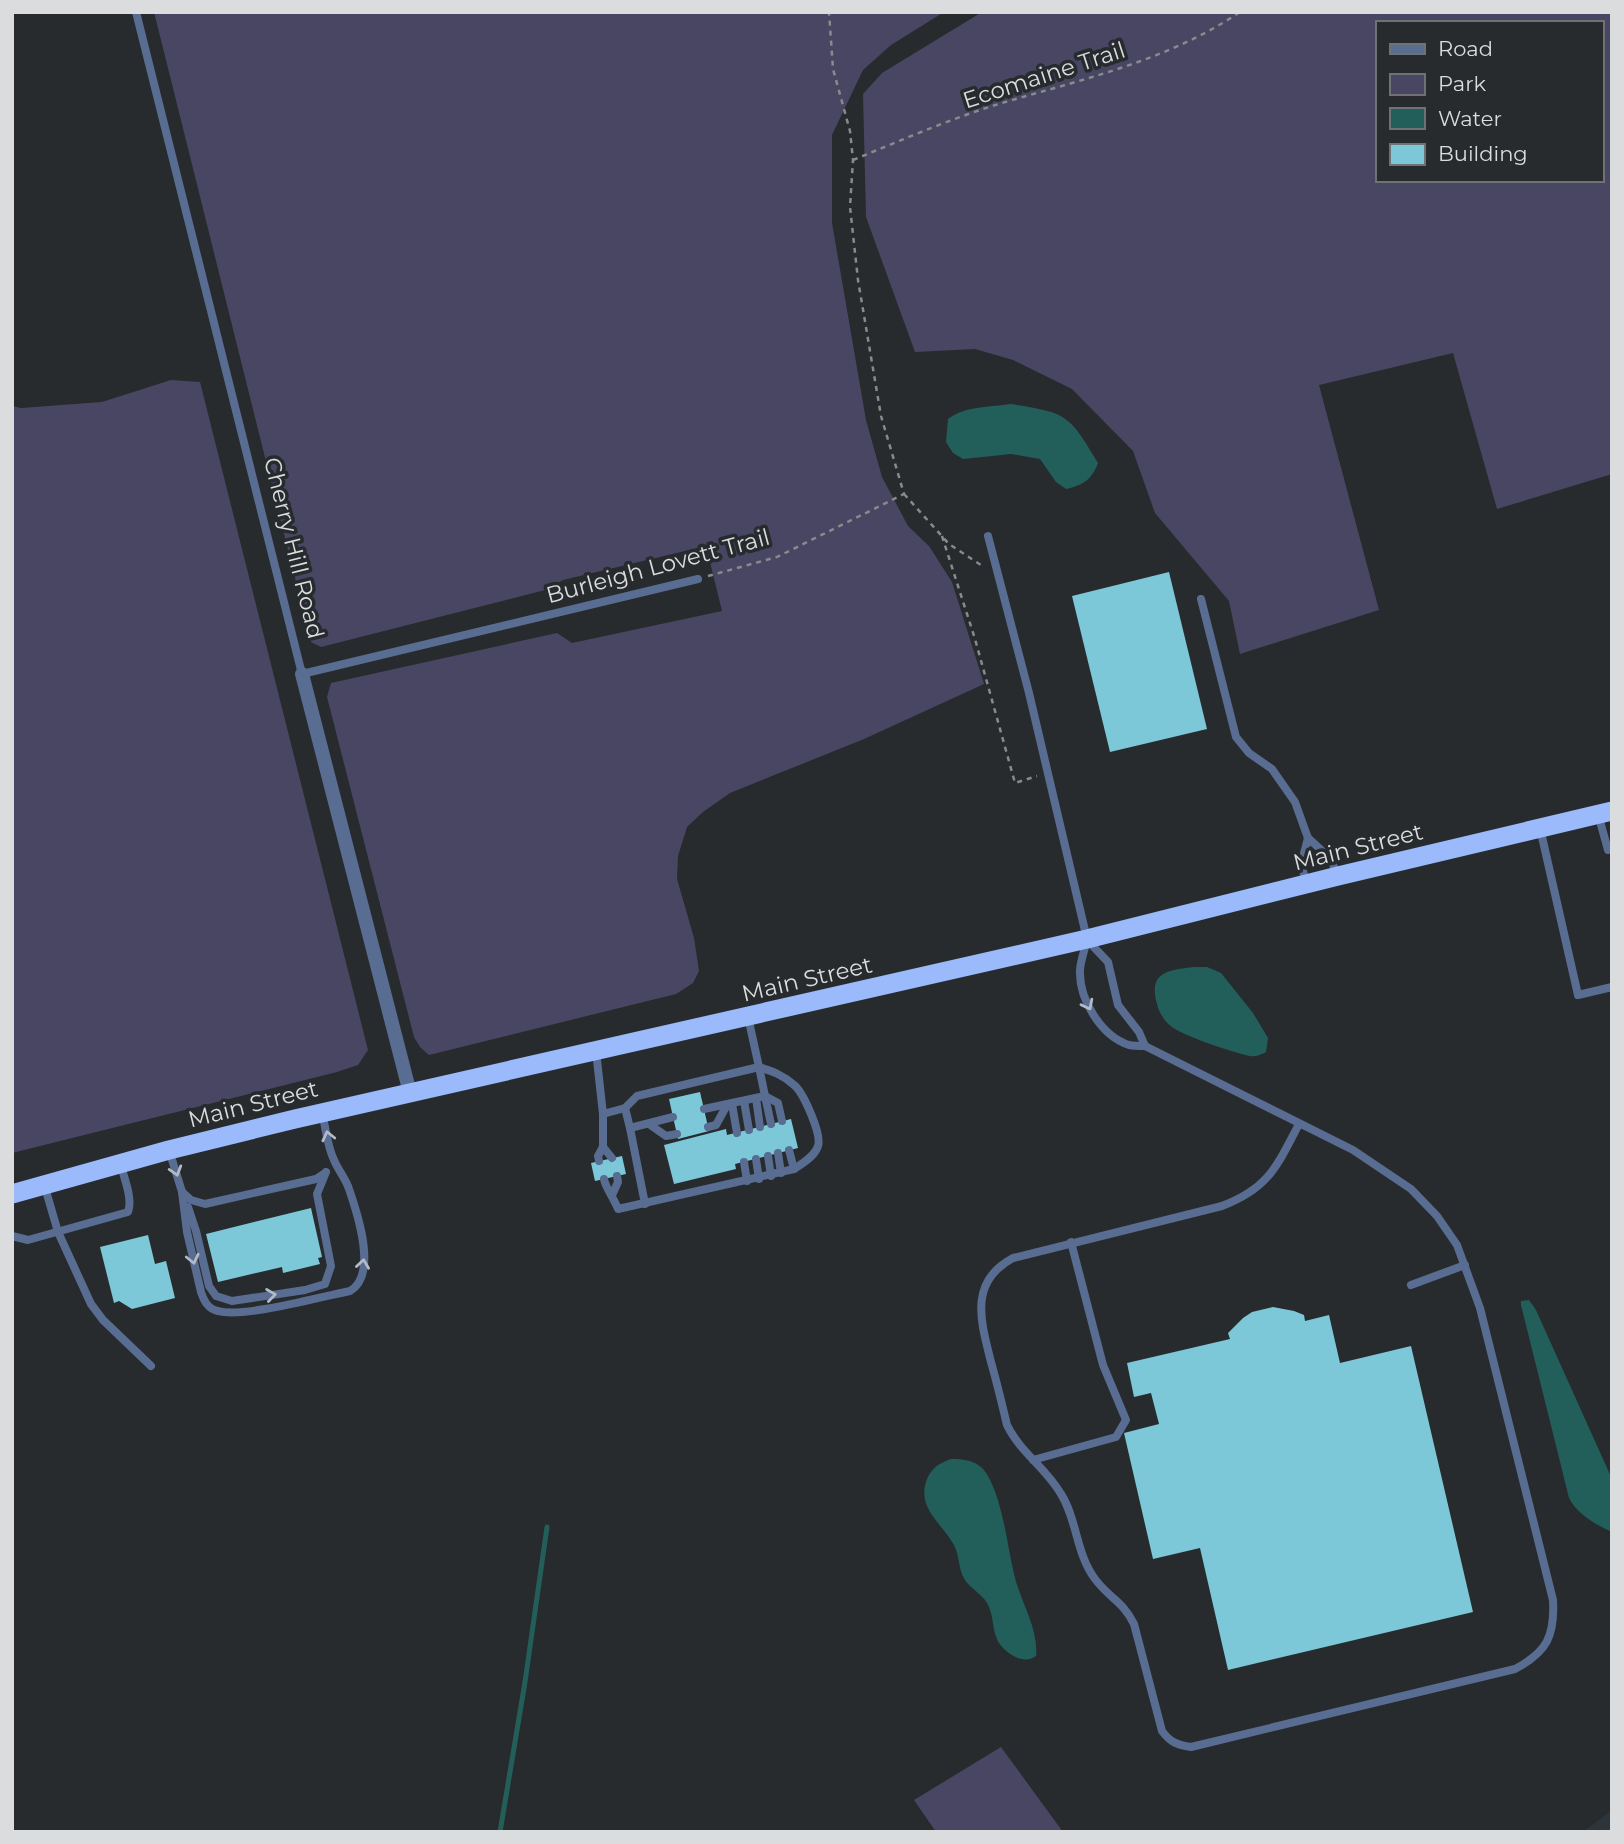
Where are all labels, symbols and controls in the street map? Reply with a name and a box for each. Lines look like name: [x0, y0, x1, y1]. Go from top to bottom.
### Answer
legend: [1376, 21, 1603, 182]
street label: Ecomaine Trail: [959, 36, 1129, 114]
text: Road: [1438, 36, 1493, 61]
text: Park: [1438, 71, 1486, 96]
text: Water: [1438, 106, 1502, 131]
text: Building: [1438, 141, 1528, 166]
street label: Cherry Hill Road: [258, 454, 330, 642]
street label: Burleigh Lovett Trail: [543, 523, 773, 609]
street label: Main Street: [1290, 817, 1426, 877]
street label: Main Street: [739, 950, 875, 1008]
one-way arrow: [1080, 998, 1094, 1010]
street label: Main Street: [185, 1074, 321, 1134]
one-way arrow: [321, 1130, 336, 1142]
one-way arrow: [167, 1165, 182, 1177]
one-way arrow: [185, 1253, 200, 1265]
one-way arrow: [356, 1258, 371, 1270]
one-way arrow: [265, 1288, 277, 1303]

